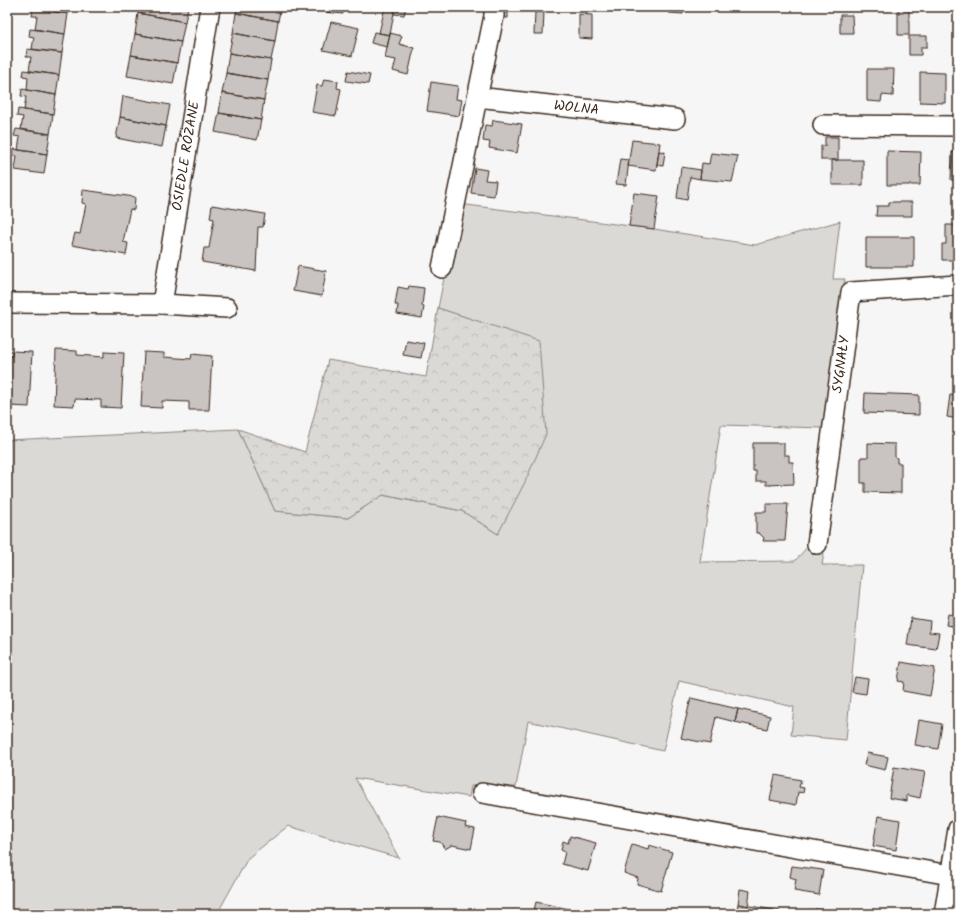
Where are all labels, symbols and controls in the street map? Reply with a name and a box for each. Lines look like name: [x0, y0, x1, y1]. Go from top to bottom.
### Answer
street label: WOLNA: [553, 95, 600, 121]
street label: OSIEDLE RÓŻANE: [166, 99, 206, 212]
street label: SYGNAŁY: [826, 334, 856, 395]

